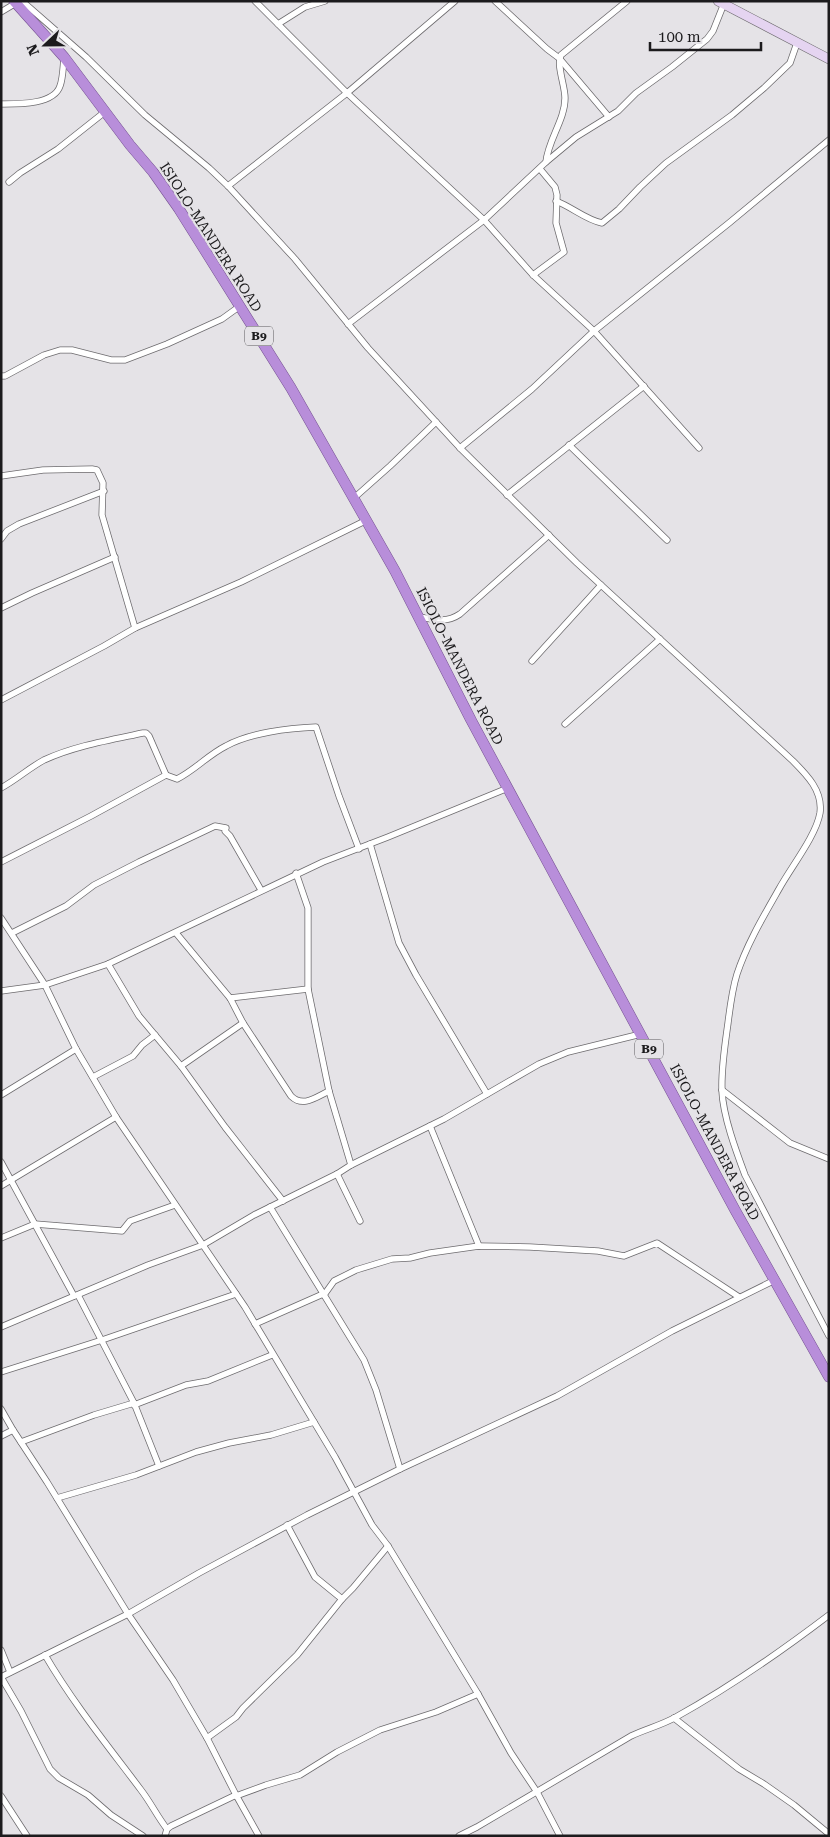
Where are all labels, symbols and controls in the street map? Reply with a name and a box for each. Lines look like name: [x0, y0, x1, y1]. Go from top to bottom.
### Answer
north arrow: [20, 20, 70, 70]
scale bar: [650, 20, 761, 52]
text: 100 m: [658, 28, 701, 46]
text: N: [23, 42, 42, 58]
street label: ISIOLO-MANDERA ROAD: [157, 159, 265, 315]
road number: B9: [245, 326, 273, 346]
street label: ISIOLO-MANDERA ROAD: [413, 585, 507, 748]
road number: B9: [635, 1040, 663, 1058]
street label: ISIOLO-MANDERA ROAD: [667, 1061, 763, 1223]

